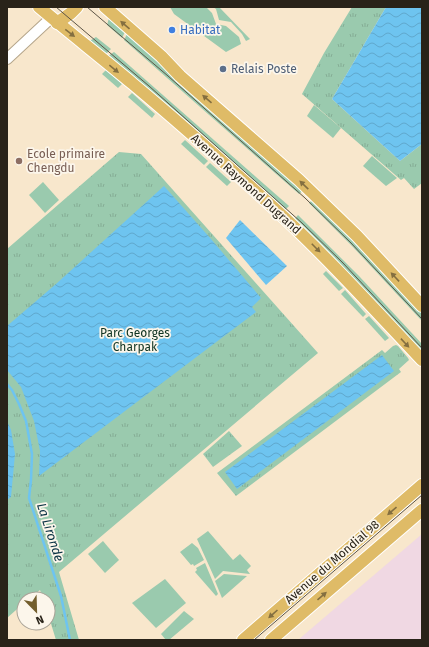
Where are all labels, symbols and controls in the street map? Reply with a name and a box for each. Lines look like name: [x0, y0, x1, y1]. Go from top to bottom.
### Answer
one-way arrow: [120, 20, 131, 29]
place label: Habitat: [180, 23, 221, 37]
marker: Habitat: [167, 25, 177, 35]
one-way arrow: [65, 29, 76, 38]
place label: Relais Poste: [231, 62, 297, 76]
one-way arrow: [109, 64, 120, 73]
marker: Relais Poste: [218, 64, 228, 74]
one-way arrow: [201, 94, 212, 103]
street label: Avenue Raymond Dugrand: [188, 131, 304, 237]
place label: Ecole primaire Chengdu: [27, 147, 105, 175]
marker: Ecole primaire Chengdu: [14, 156, 24, 166]
one-way arrow: [299, 180, 309, 190]
one-way arrow: [311, 243, 321, 253]
one-way arrow: [391, 272, 400, 282]
park label: Parc Georges Charpak: [100, 326, 170, 354]
one-way arrow: [401, 337, 410, 348]
water label: La Lironde: [34, 501, 67, 564]
one-way arrow: [387, 506, 398, 515]
street label: Avenue du Mondial 98: [282, 517, 382, 607]
north arrow: [16, 591, 56, 631]
one-way arrow: [317, 592, 327, 601]
one-way arrow: [268, 609, 278, 619]
text: N: [34, 612, 46, 627]

